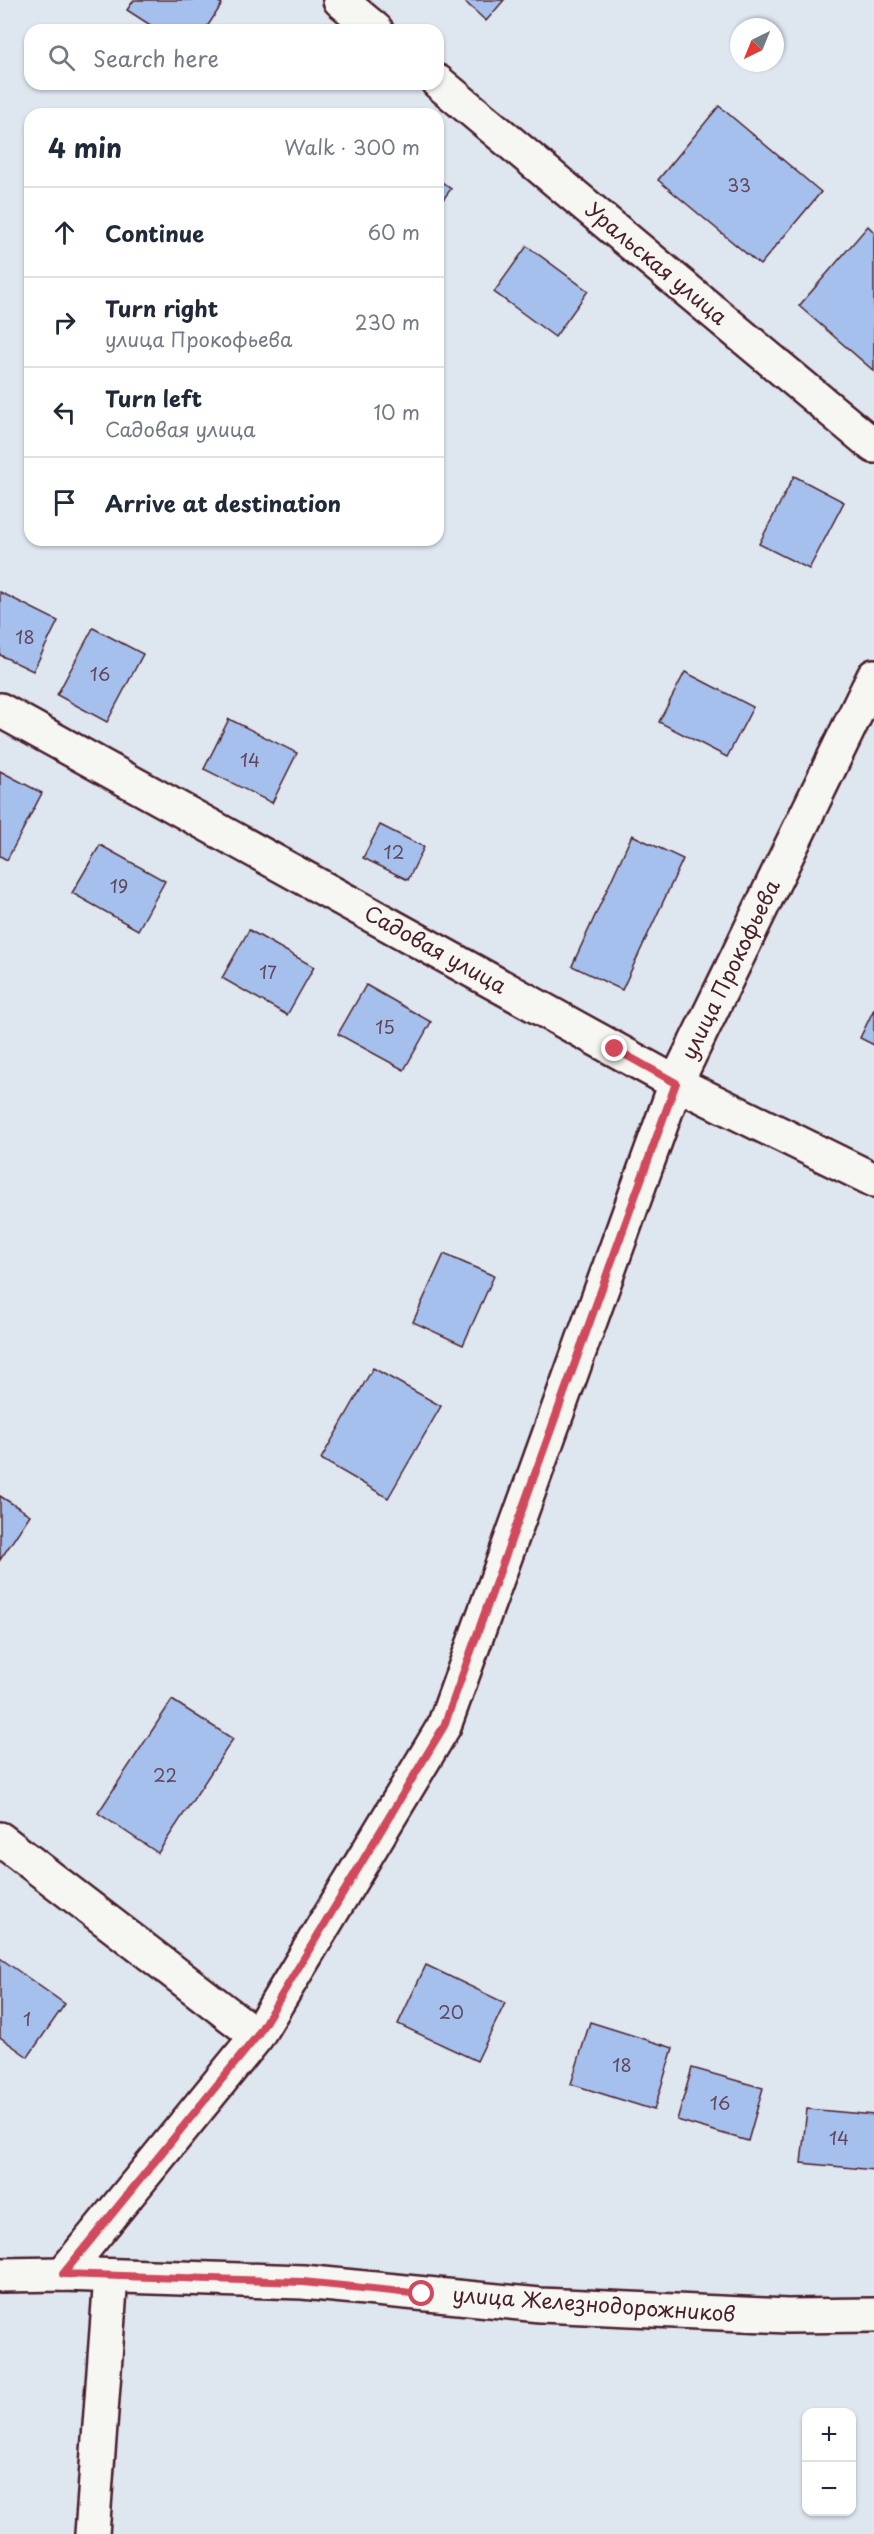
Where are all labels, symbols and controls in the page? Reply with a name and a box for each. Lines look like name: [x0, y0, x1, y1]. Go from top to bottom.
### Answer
north arrow: [730, 18, 784, 72]
search box: [24, 24, 444, 90]
icon: search: [45, 41, 78, 74]
text: Search here: [93, 41, 219, 74]
text: 4 min: [48, 128, 122, 167]
text: Walk · 300 m: [284, 132, 420, 162]
house number: 33: [727, 171, 751, 198]
street label: Уральская улица: [579, 193, 736, 332]
icon: ahead: [48, 216, 81, 249]
text: Continue: [105, 216, 204, 249]
text: 60 m: [368, 217, 420, 247]
text: Turn right: [105, 291, 218, 324]
icon: right: [48, 306, 81, 339]
text: 230 m: [355, 307, 420, 337]
text: улица Прокофьева: [105, 324, 293, 354]
text: Turn left: [105, 381, 202, 414]
icon: left: [48, 396, 81, 429]
text: 10 m: [373, 397, 420, 427]
text: Садовая улица: [105, 414, 255, 444]
icon: arrive: [48, 486, 81, 519]
text: Arrive at destination: [105, 486, 341, 519]
house number: 18: [15, 623, 35, 650]
house number: 16: [90, 660, 110, 687]
house number: 14: [240, 746, 260, 773]
house number: 12: [384, 838, 404, 865]
house number: 19: [110, 872, 128, 899]
street label: улица Прокофьева: [672, 874, 787, 1065]
street label: Садовая улица: [359, 896, 514, 1001]
house number: 17: [259, 958, 277, 985]
house number: 15: [375, 1013, 395, 1040]
route end: [601, 1035, 627, 1061]
house number: 22: [153, 1761, 177, 1788]
house number: 20: [438, 1998, 464, 2025]
house number: 1: [23, 2005, 31, 2032]
house number: 18: [612, 2051, 632, 2078]
house number: 16: [710, 2089, 730, 2116]
house number: 14: [829, 2124, 849, 2151]
street label: улица Железнодорожников: [452, 2277, 737, 2329]
route start: [408, 2280, 434, 2306]
map controls: [802, 2408, 856, 2516]
button: +: [802, 2408, 856, 2462]
button: −: [802, 2462, 856, 2516]

